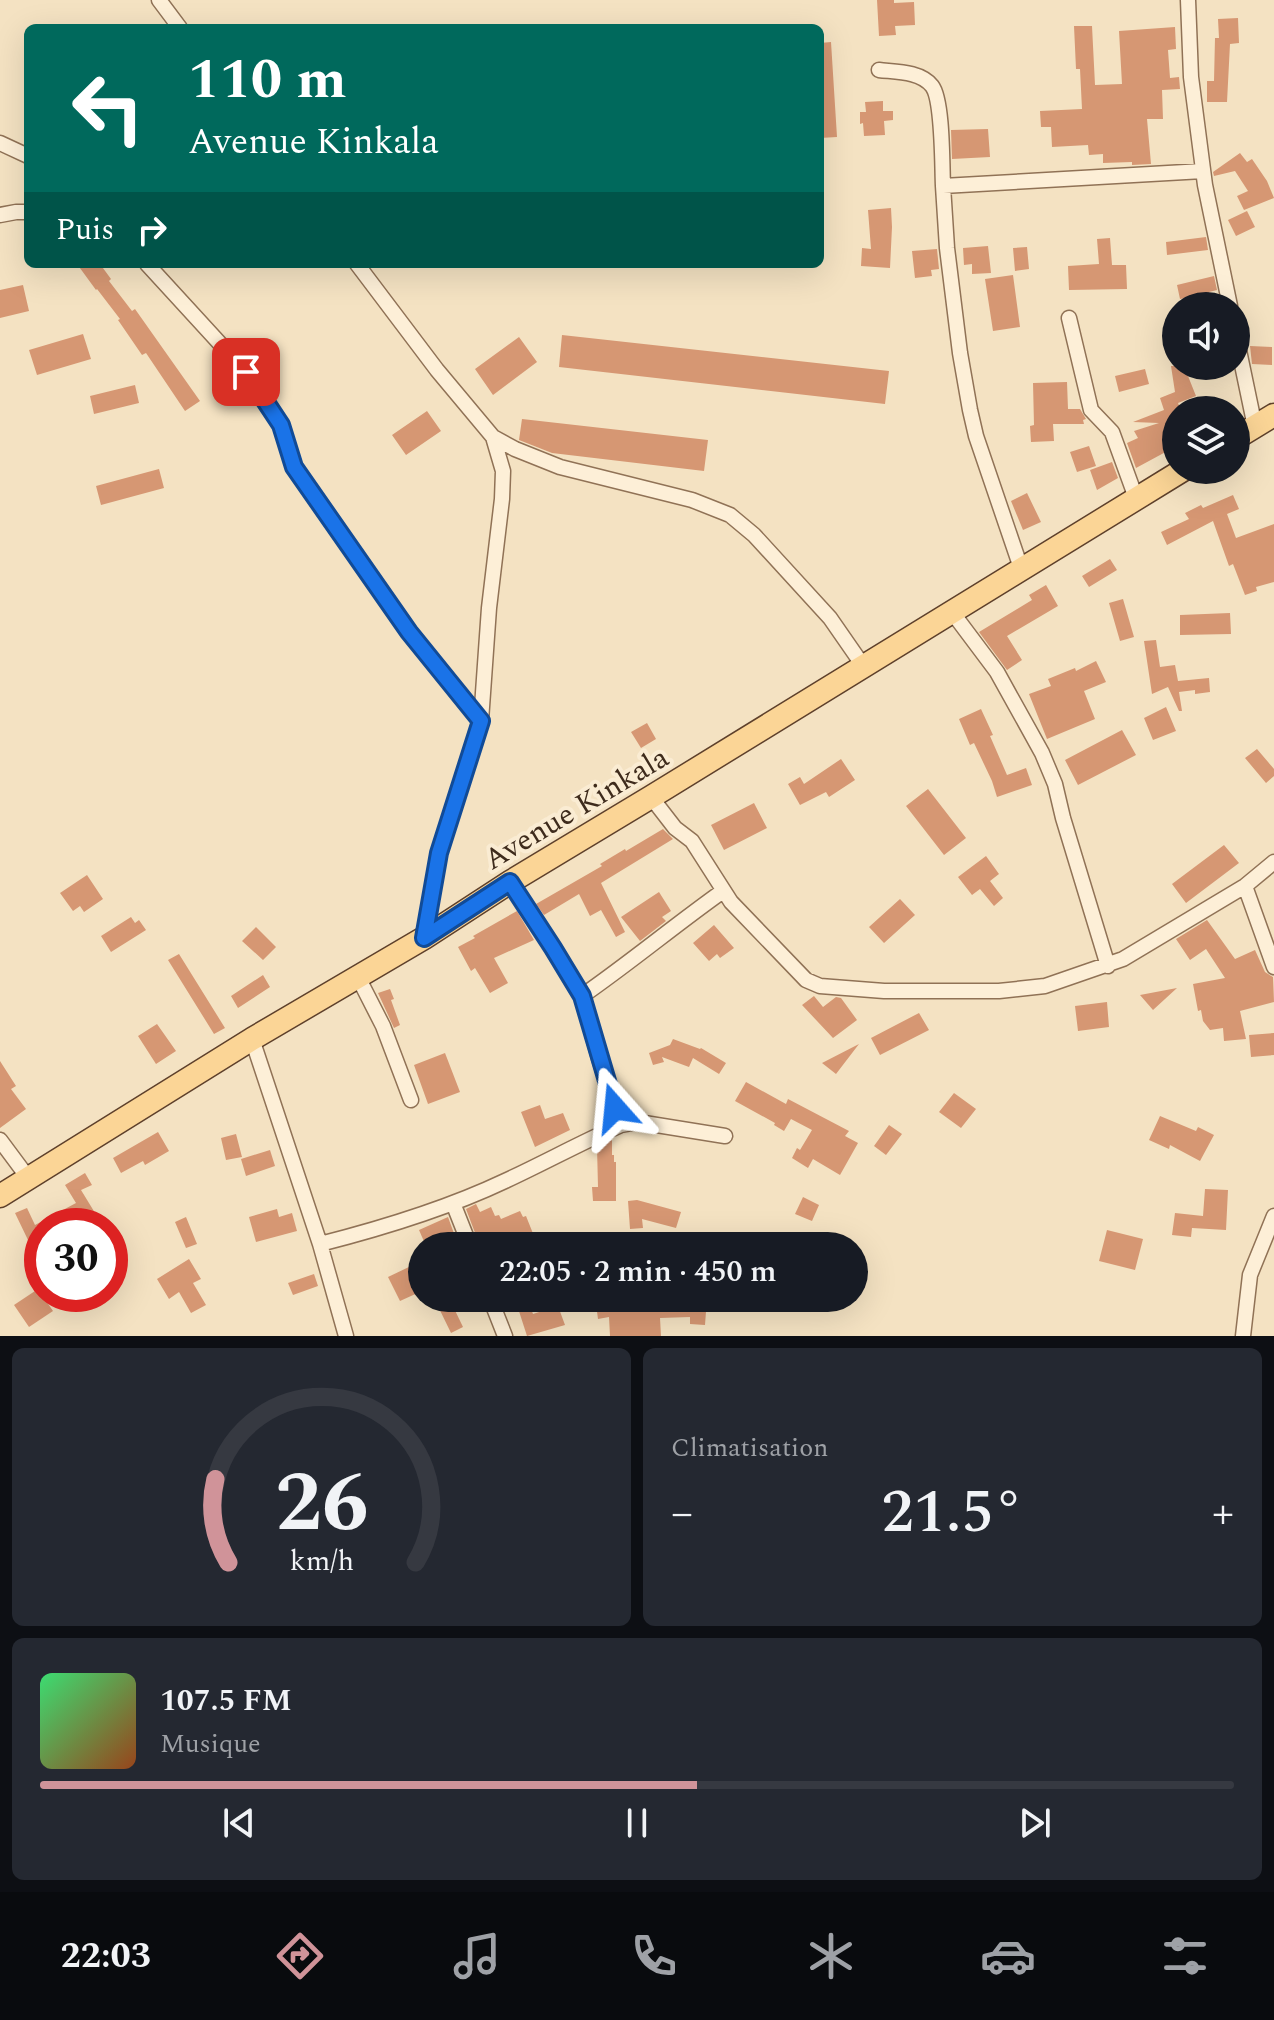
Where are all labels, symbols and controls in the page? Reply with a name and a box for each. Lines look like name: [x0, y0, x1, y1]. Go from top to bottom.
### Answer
text: 110 m: [188, 38, 347, 123]
icon: left: [56, 56, 160, 160]
text: Avenue Kinkala: [188, 115, 439, 170]
text: Puis: [56, 207, 114, 253]
icon: right: [130, 208, 174, 252]
map controls: [1162, 292, 1250, 484]
button: sound: [1162, 292, 1250, 380]
pin: [212, 338, 280, 406]
icon: arrive: [224, 350, 268, 394]
button: layers: [1162, 396, 1250, 484]
street label: Avenue Kinkala: [475, 735, 678, 882]
position arrow: [573, 1066, 657, 1150]
speed limit sign: 30: [24, 1208, 128, 1312]
text: 22:05 · 2 min · 450 m: [499, 1249, 777, 1295]
text: Climatisation: [671, 1428, 828, 1468]
text: 26: [275, 1441, 368, 1568]
text: 21.5°: [881, 1467, 1024, 1559]
text: −: [671, 1480, 693, 1547]
text: +: [1212, 1480, 1234, 1547]
text: km/h: [289, 1540, 354, 1583]
text: 107.5 FM: [160, 1678, 292, 1724]
text: Musique: [160, 1724, 261, 1764]
icon: previous: [217, 1801, 261, 1845]
icon: pause: [615, 1801, 659, 1845]
icon: next: [1013, 1801, 1057, 1845]
icon: directions: [272, 1928, 328, 1984]
icon: music: [449, 1928, 505, 1984]
icon: phone: [626, 1928, 682, 1984]
icon: climate: [803, 1928, 859, 1984]
icon: car: [980, 1928, 1036, 1984]
icon: filters: [1157, 1928, 1213, 1984]
text: 22:03: [61, 1929, 151, 1984]

